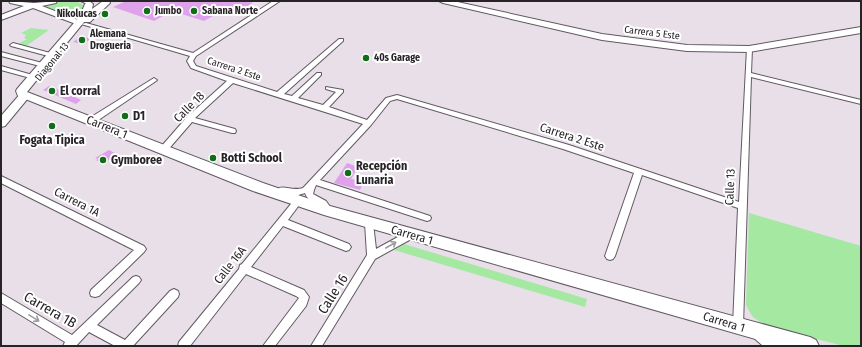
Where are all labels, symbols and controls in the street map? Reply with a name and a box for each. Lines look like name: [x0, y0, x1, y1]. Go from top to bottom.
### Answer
place label: Jumbo: [154, 5, 182, 17]
place label: Sabana Norte: [202, 5, 258, 17]
marker: Jumbo: [142, 6, 152, 16]
marker: Sabana Norte: [189, 6, 199, 16]
place label: Nikolucas: [57, 8, 98, 20]
marker: Nikolucas: [100, 9, 110, 19]
street label: Carrera 5 Este: [624, 24, 681, 42]
place label: Alemana Drogueria: [89, 28, 131, 52]
marker: Alemana Drogueria: [77, 35, 87, 45]
street label: Diagonal 13: [32, 40, 72, 84]
place label: 40s Garage: [374, 52, 420, 64]
marker: 40s Garage: [361, 53, 371, 63]
street label: Carrera 2 Este: [206, 55, 262, 83]
place label: El corral: [60, 84, 101, 98]
marker: El corral: [47, 86, 57, 96]
street label: Calle 18: [171, 89, 207, 125]
place label: D1: [133, 109, 145, 123]
marker: D1: [120, 111, 130, 121]
street label: Carrera 1: [84, 112, 130, 142]
street label: Carrera 2 Este: [538, 120, 606, 154]
marker: Fogata Tipica: [47, 121, 57, 131]
place label: Fogata Tipica: [19, 133, 85, 147]
place label: Botti School: [221, 151, 283, 165]
place label: Gymboree: [111, 153, 162, 167]
marker: Botti School: [208, 153, 218, 163]
marker: Gymboree: [98, 155, 108, 165]
place label: Recepción Lunaria: [356, 159, 407, 187]
marker: Recepción Lunaria: [343, 168, 353, 178]
street label: Calle 13: [722, 168, 738, 206]
street label: Carrera 1A: [52, 185, 103, 220]
street label: Carrera 1: [389, 222, 435, 248]
one-way arrow: [385, 241, 397, 249]
street label: Calle 16A: [211, 243, 249, 287]
street label: Calle 16: [314, 271, 352, 317]
street label: Carrera 1B: [21, 288, 80, 332]
street label: Carrera 1: [701, 309, 747, 335]
one-way arrow: [28, 315, 40, 323]

